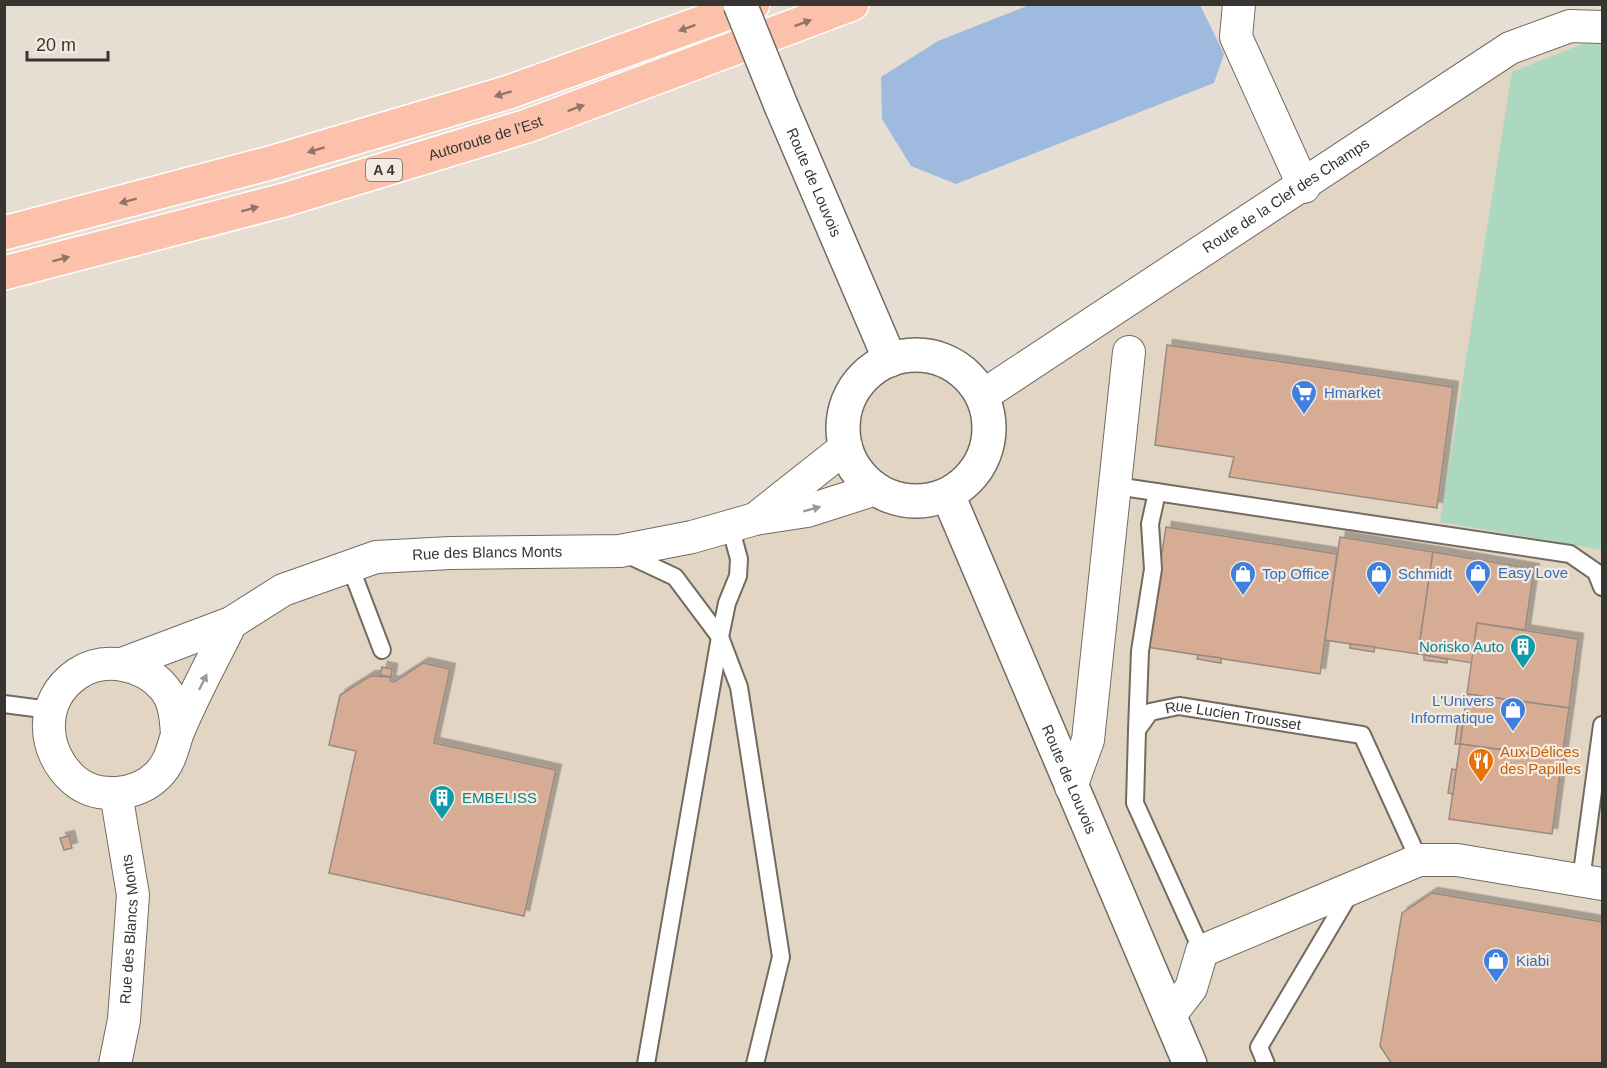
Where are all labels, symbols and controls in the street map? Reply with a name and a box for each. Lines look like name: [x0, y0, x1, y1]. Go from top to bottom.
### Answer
one-way arrow: [795, 18, 813, 28]
scale bar: [27, 24, 108, 62]
one-way arrow: [678, 24, 696, 34]
text: 20 m: [36, 35, 76, 55]
one-way arrow: [494, 90, 512, 99]
one-way arrow: [567, 103, 585, 112]
street label: Autoroute de l’Est: [426, 112, 545, 164]
street label: Route de Louvois: [784, 125, 845, 239]
street label: Route de la Clef des Champs: [1199, 134, 1372, 256]
one-way arrow: [307, 146, 325, 155]
road number: A 4: [366, 159, 402, 181]
one-way arrow: [119, 197, 137, 207]
one-way arrow: [241, 204, 259, 213]
one-way arrow: [52, 254, 70, 264]
supermarket icon: Hmarket: [1289, 378, 1319, 416]
place label: Hmarket: [1324, 384, 1382, 401]
one-way arrow: [804, 504, 822, 513]
street label: Rue des Blancs Monts: [412, 543, 562, 563]
shop icon: Easy Love: [1463, 558, 1493, 596]
shop icon: Top Office: [1228, 559, 1258, 597]
shop icon: Schmidt: [1364, 559, 1394, 597]
place label: Easy Love: [1498, 564, 1568, 581]
place label: Top Office: [1262, 565, 1329, 582]
place label: Schmidt: [1398, 565, 1453, 582]
building icon: Norisko Auto: [1508, 632, 1538, 670]
place label: Norisko Auto: [1419, 638, 1504, 655]
one-way arrow: [198, 674, 207, 691]
place label: L'Univers Informatique: [1411, 692, 1494, 726]
shop icon: L'Univers Informatique: [1498, 695, 1528, 733]
street label: Rue Lucien Trousset: [1163, 697, 1303, 733]
street label: Route de Louvois: [1039, 722, 1100, 836]
place label: Aux Délices des Papilles: [1500, 743, 1581, 777]
restaurant icon: Aux Délices des Papilles: [1466, 746, 1496, 784]
building icon: EMBELISS: [427, 783, 457, 821]
place label: EMBELISS: [462, 789, 537, 806]
street label: Rue des Blancs Monts: [116, 853, 141, 1005]
shop icon: Kiabi: [1481, 946, 1511, 984]
place label: Kiabi: [1516, 952, 1549, 969]

